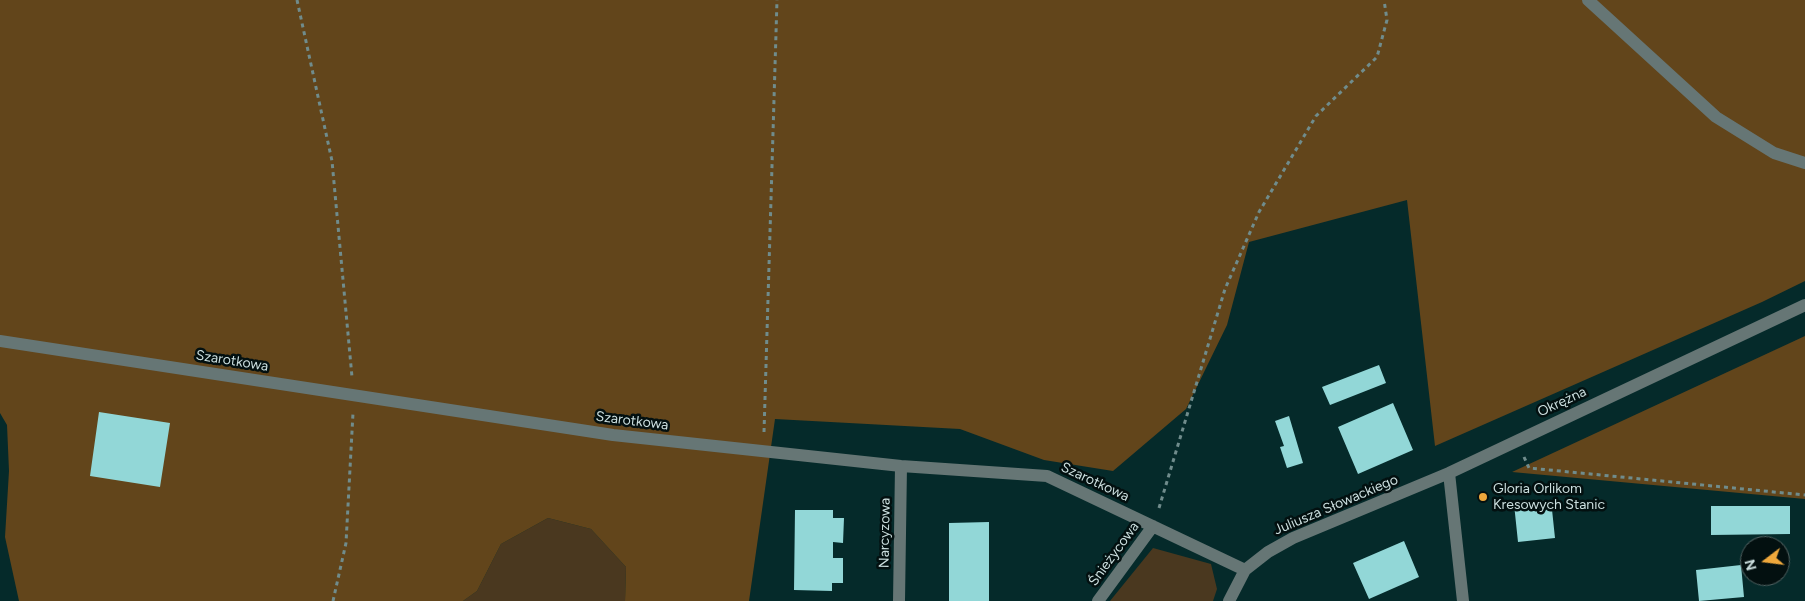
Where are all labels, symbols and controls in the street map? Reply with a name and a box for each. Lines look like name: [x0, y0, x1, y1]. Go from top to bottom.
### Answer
street label: Szarotkowa: [194, 347, 270, 375]
street label: Okrężna: [1535, 383, 1589, 421]
street label: Szarotkowa: [595, 408, 669, 434]
street label: Szarotkowa: [1058, 459, 1132, 505]
street label: Juliusza Słowackiego: [1271, 471, 1401, 539]
place label: Gloria Orlikom Kresowych Stanic: [1493, 481, 1605, 514]
marker: Gloria Orlikom Kresowych Stanic: [1477, 491, 1489, 503]
street label: Narcyzowa: [876, 498, 894, 568]
street label: Śnieżycowa: [1085, 519, 1143, 589]
north arrow: [1740, 536, 1790, 586]
text: N: [1741, 557, 1761, 572]

